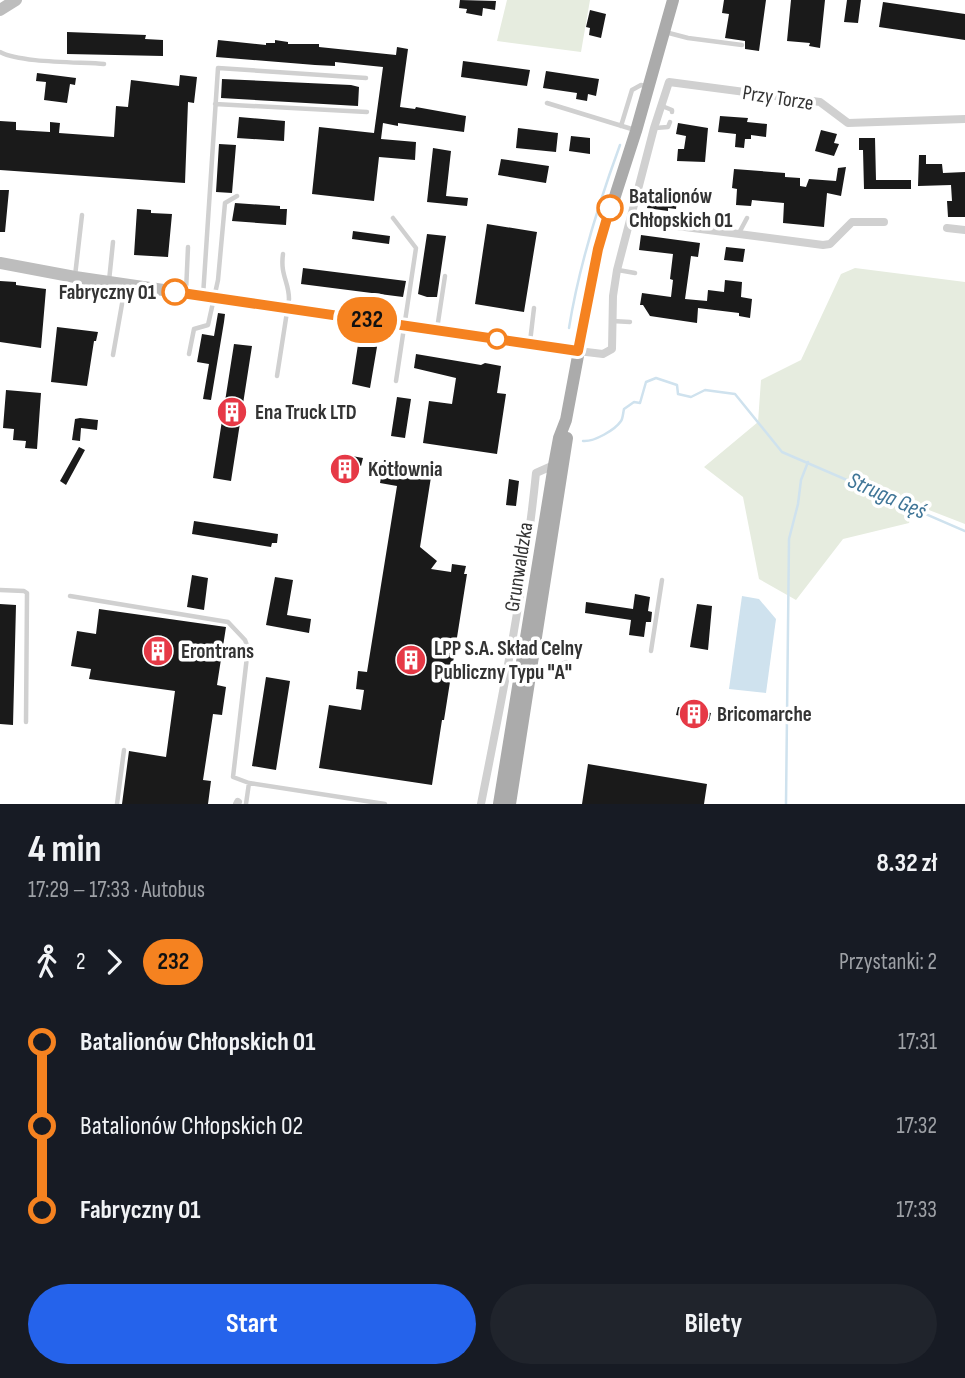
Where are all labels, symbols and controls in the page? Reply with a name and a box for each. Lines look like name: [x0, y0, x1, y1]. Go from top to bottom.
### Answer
street label: Przy Torze: [741, 80, 815, 116]
place label: Batalionów Chłopskich 01: [629, 184, 733, 233]
marker: Batalionów Chłopskich 01: [597, 195, 623, 221]
marker: Fabryczny 01: [162, 279, 188, 305]
place label: Fabryczny 01: [59, 280, 156, 305]
line badge: 232: [327, 297, 407, 343]
text: 232: [351, 305, 383, 334]
unlabelled marker: [487, 329, 507, 349]
building icon: Ena Truck LTD: [215, 395, 249, 429]
place label: Ena Truck LTD: [255, 400, 357, 425]
building icon: Kotłownia: [328, 452, 362, 486]
place label: Kotłownia: [368, 457, 443, 482]
water label: Struga Gęś: [843, 466, 931, 526]
street label: Grunwaldzka: [500, 520, 538, 614]
building icon: Erontrans: [141, 634, 175, 668]
place label: LPP S.A. Skład Celny Publiczny Typu "A": [434, 636, 583, 685]
place label: Erontrans: [181, 639, 254, 664]
building icon: LPP S.A. Skład Celny Publiczny Typu "A": [394, 643, 428, 677]
building icon: Bricomarche: [677, 697, 711, 731]
place label: Bricomarche: [717, 702, 812, 727]
text: 4 min: [28, 827, 101, 872]
text: 8.32 zł: [876, 848, 937, 879]
text: 17:29 – 17:33 · Autobus: [28, 876, 205, 904]
icon: walk: [28, 943, 66, 981]
icon: forward: [95, 943, 133, 981]
text: 232: [157, 947, 189, 976]
text: 2: [76, 948, 85, 976]
text: Przystanki: 2: [839, 948, 937, 976]
text: Batalionów Chłopskich 01: [80, 1027, 315, 1058]
text: 17:31: [898, 1028, 937, 1056]
text: Batalionów Chłopskich 02: [80, 1111, 303, 1142]
text: 17:32: [896, 1112, 937, 1140]
text: Fabryczny 01: [80, 1195, 201, 1226]
text: 17:33: [896, 1196, 937, 1224]
button: Start: [28, 1284, 476, 1364]
button: Bilety: [490, 1284, 937, 1364]

